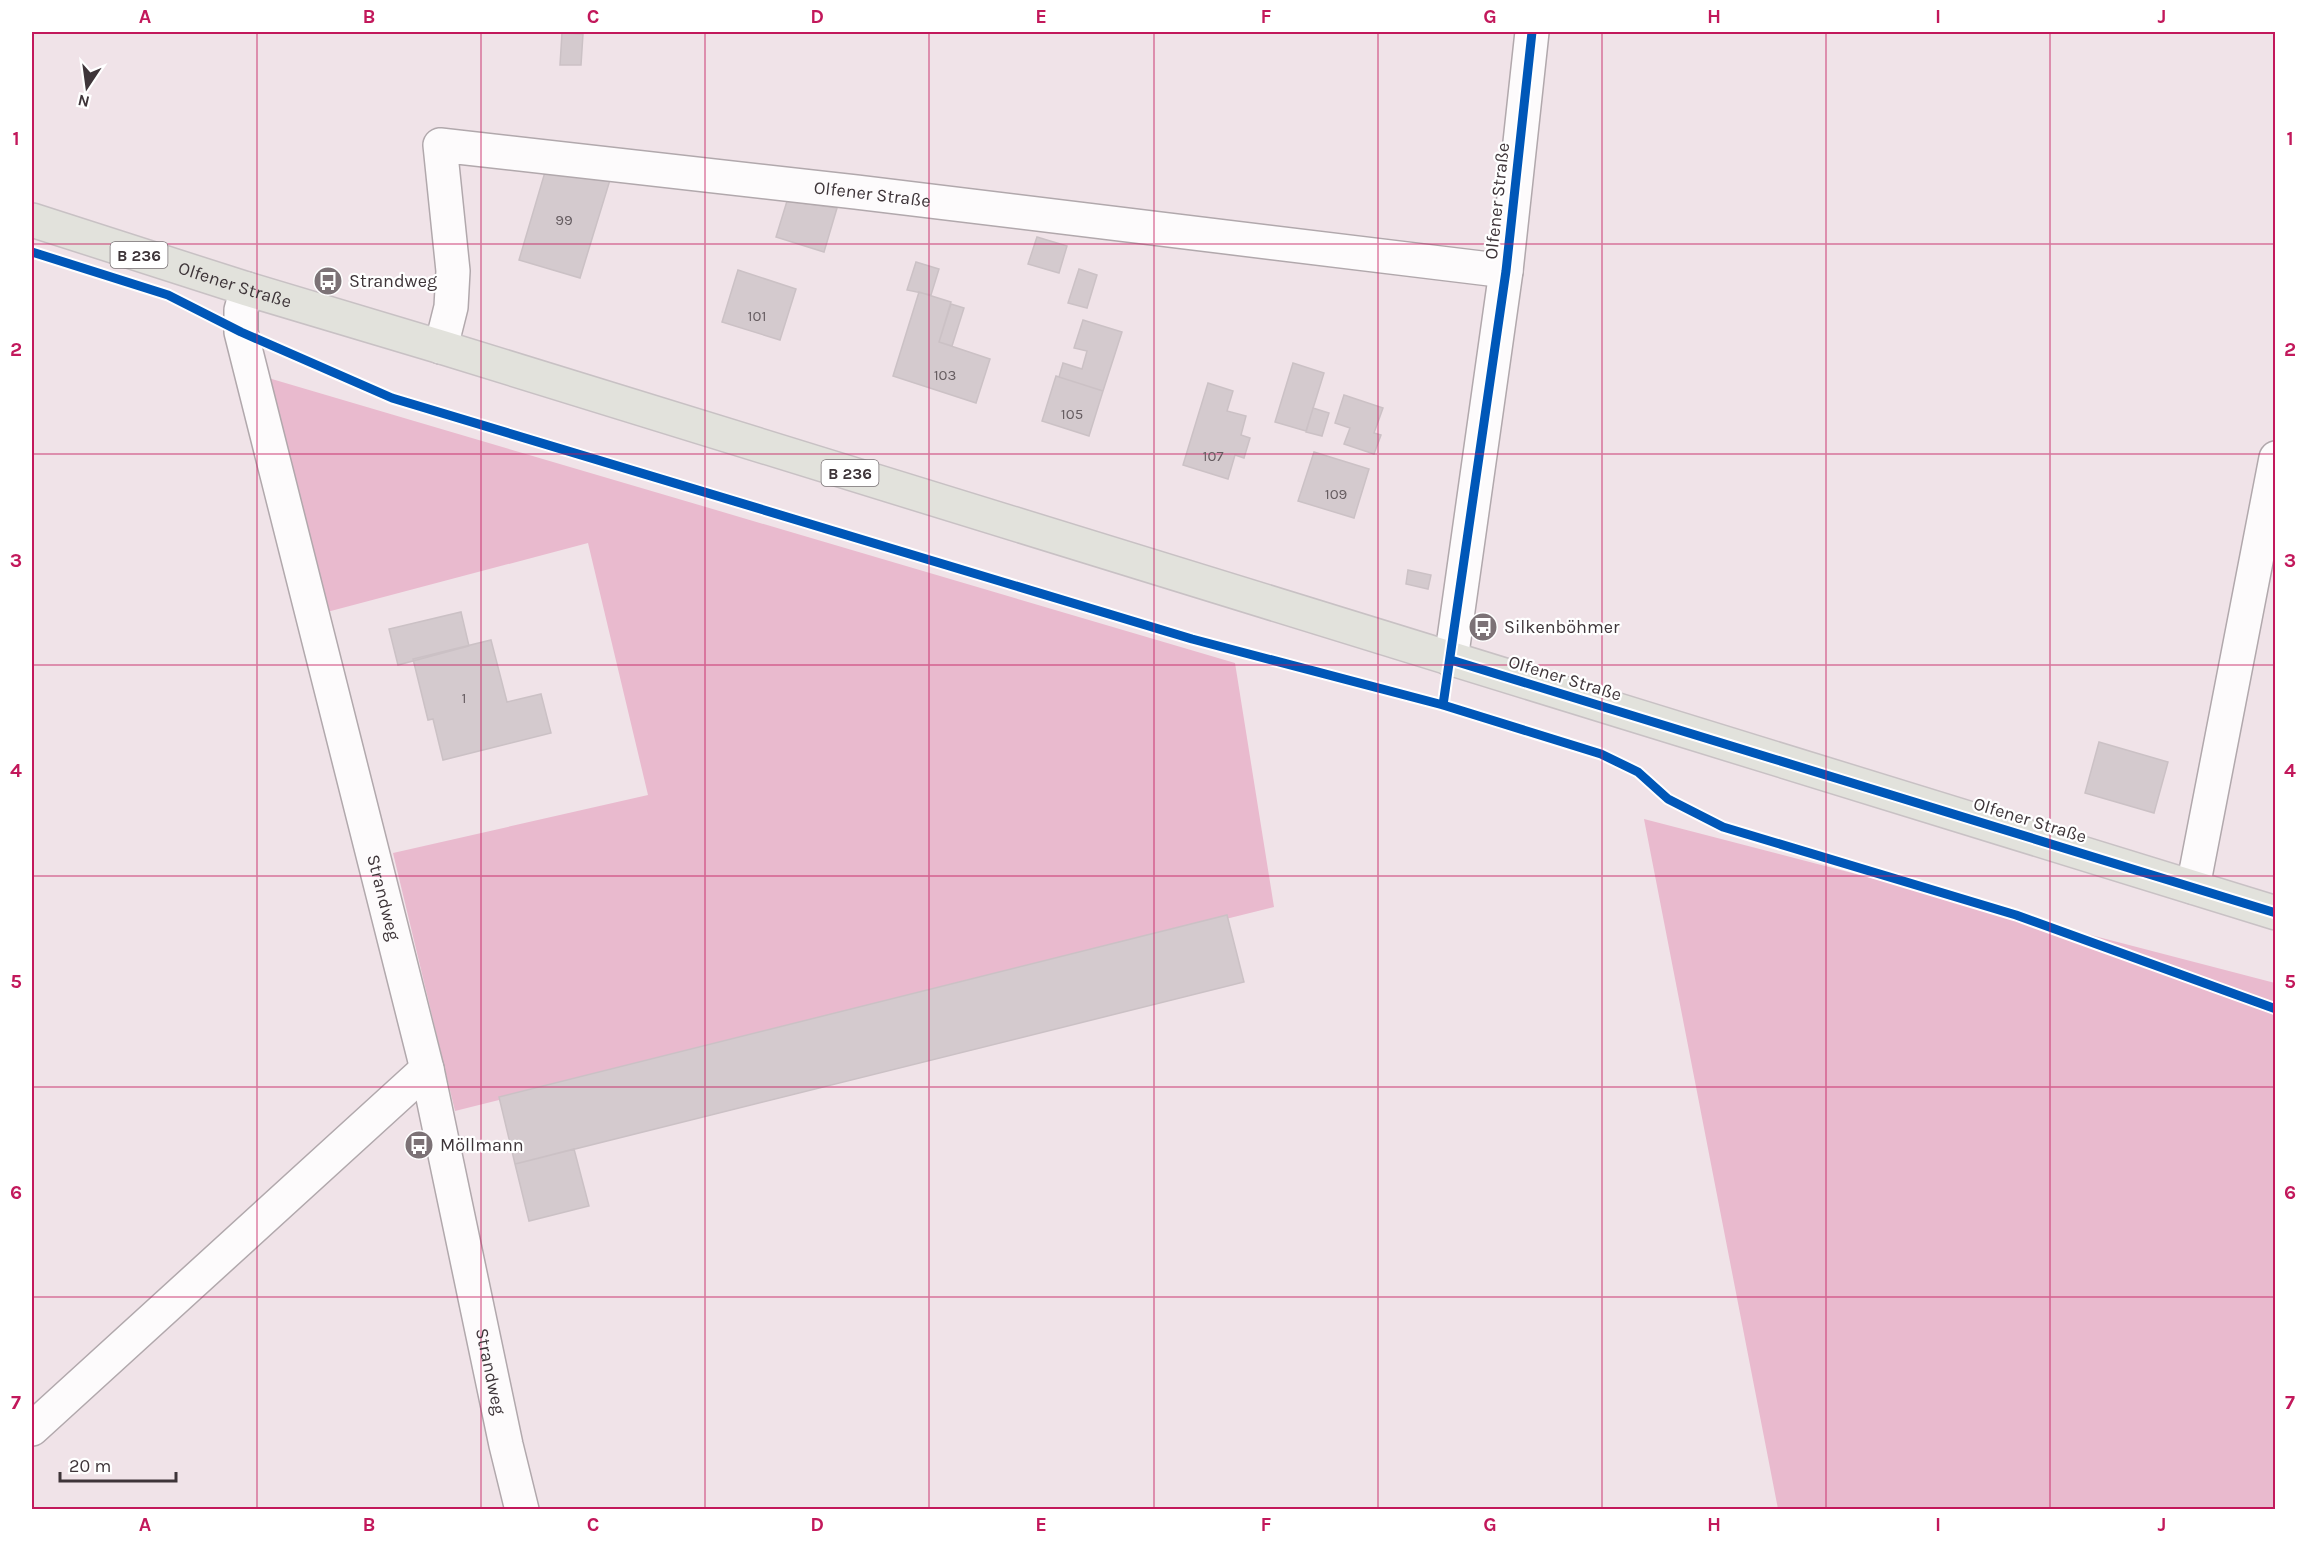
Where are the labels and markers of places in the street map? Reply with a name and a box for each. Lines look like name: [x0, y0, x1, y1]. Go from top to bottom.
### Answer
bus stop icon: Strandweg: [312, 265, 344, 297]
place label: Strandweg: [349, 270, 437, 292]
bus stop icon: Silkenböhmer: [1467, 611, 1499, 643]
place label: Silkenböhmer: [1504, 616, 1620, 638]
bus stop icon: Möllmann: [403, 1129, 435, 1161]
place label: Möllmann: [440, 1134, 524, 1156]

